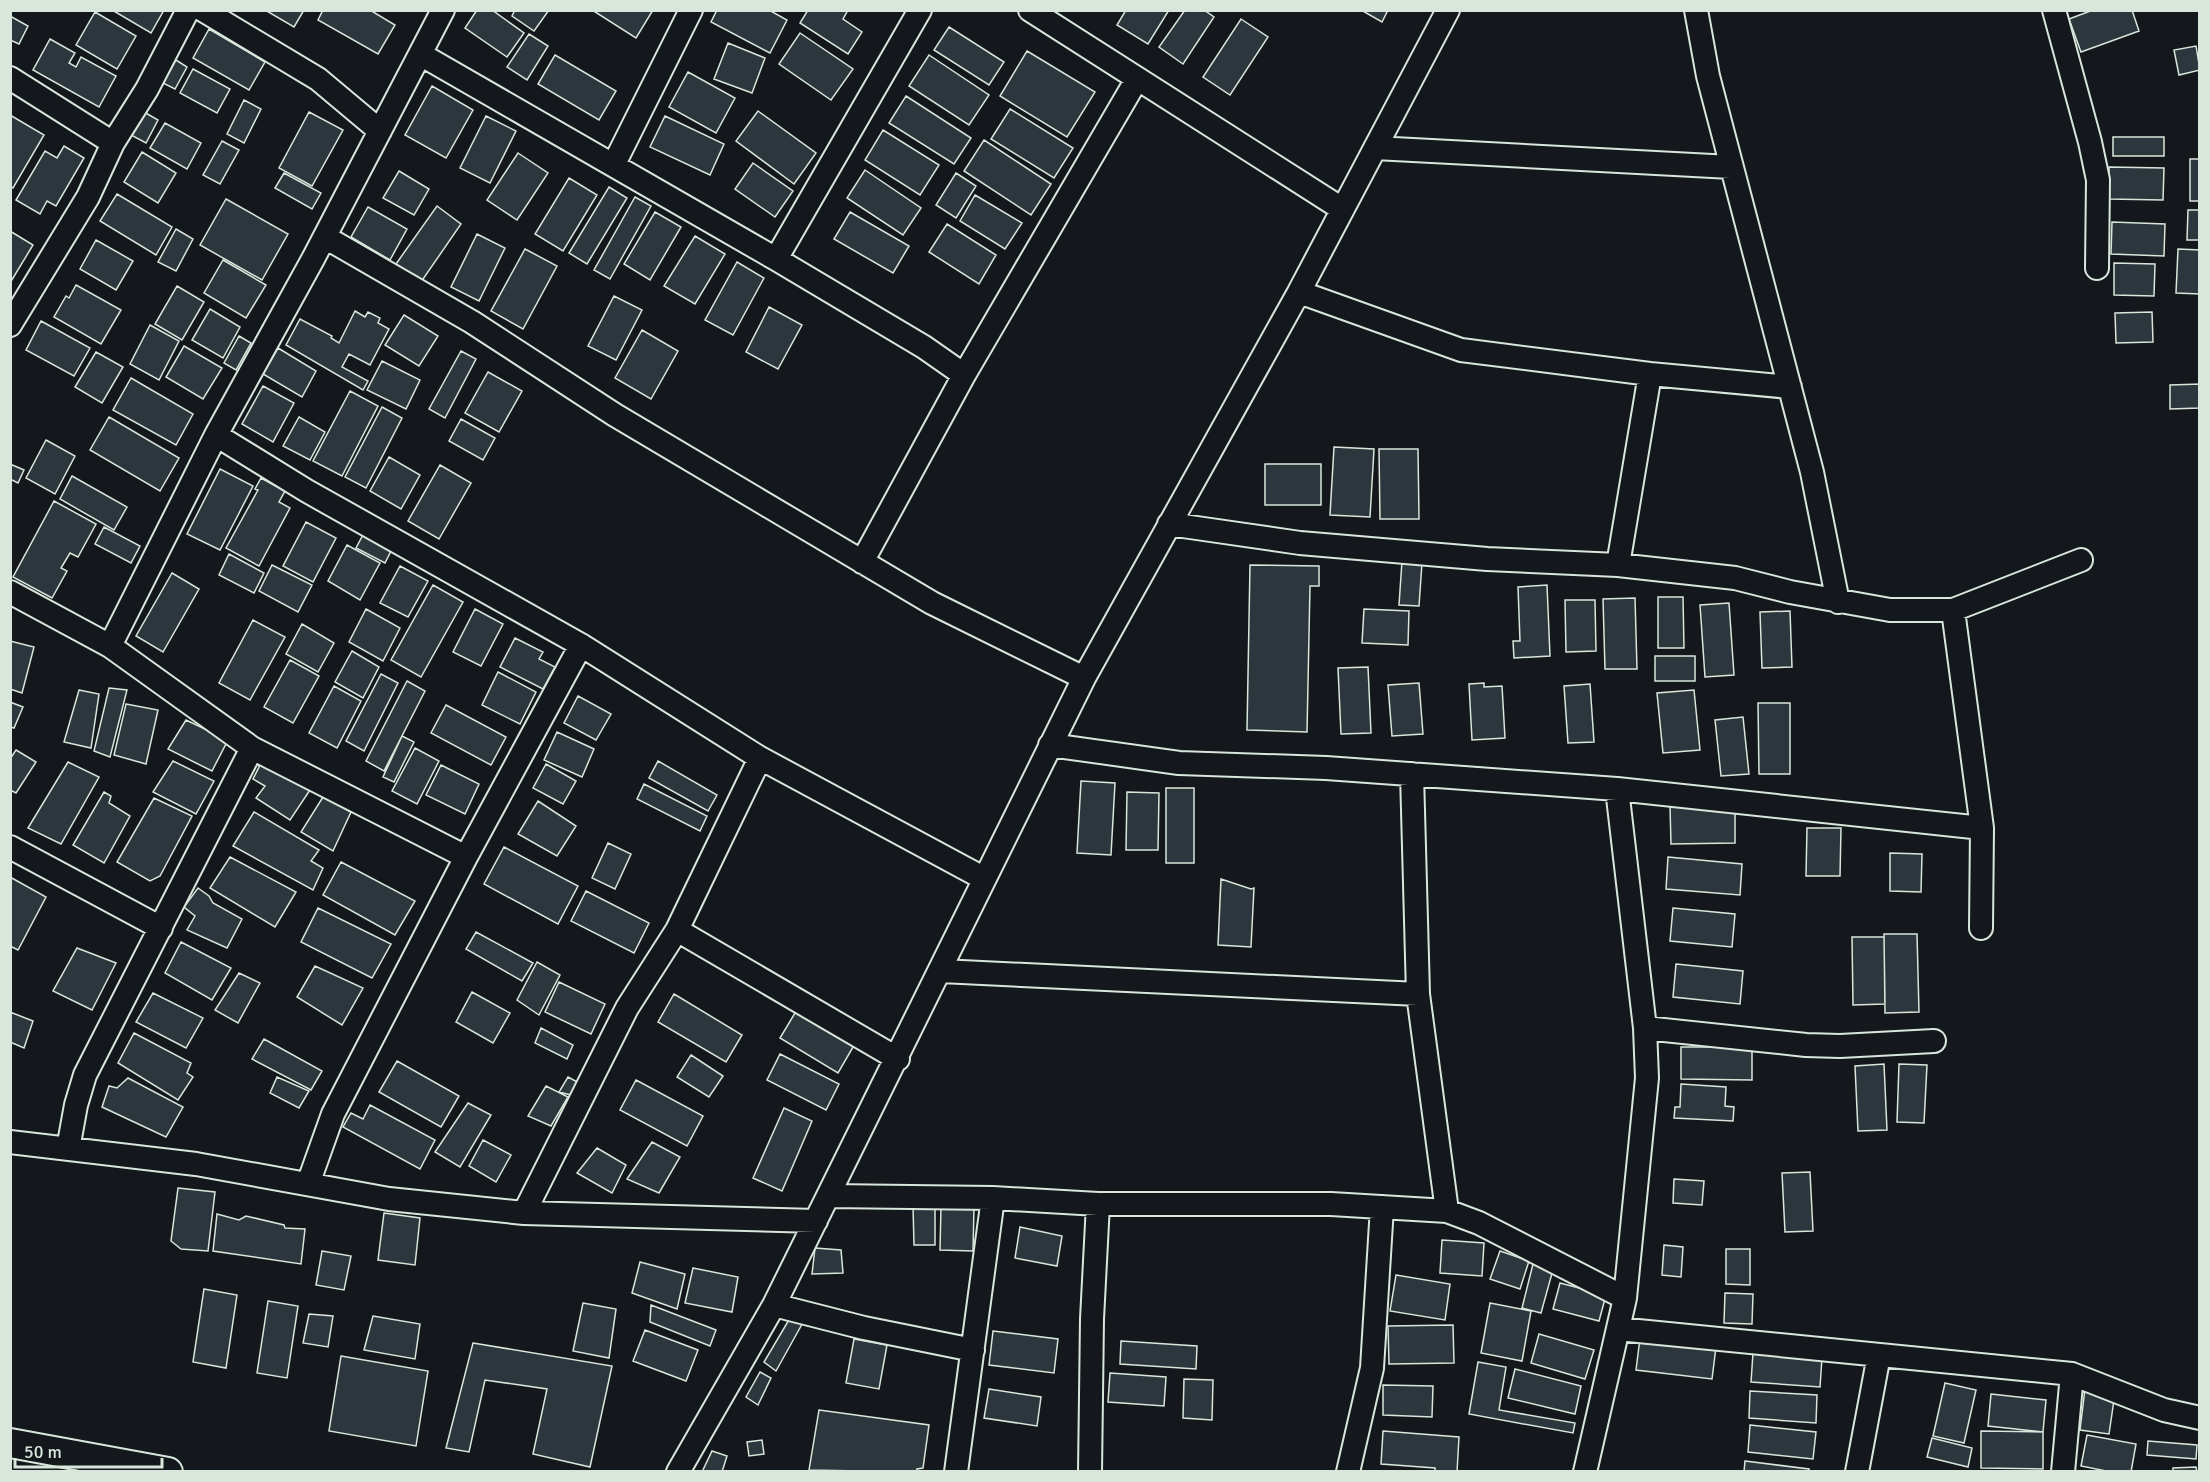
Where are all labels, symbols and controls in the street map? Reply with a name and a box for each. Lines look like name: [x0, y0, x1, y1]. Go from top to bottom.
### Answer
scale bar: [15, 1431, 162, 1469]
text: 50 m: [24, 1441, 62, 1463]

